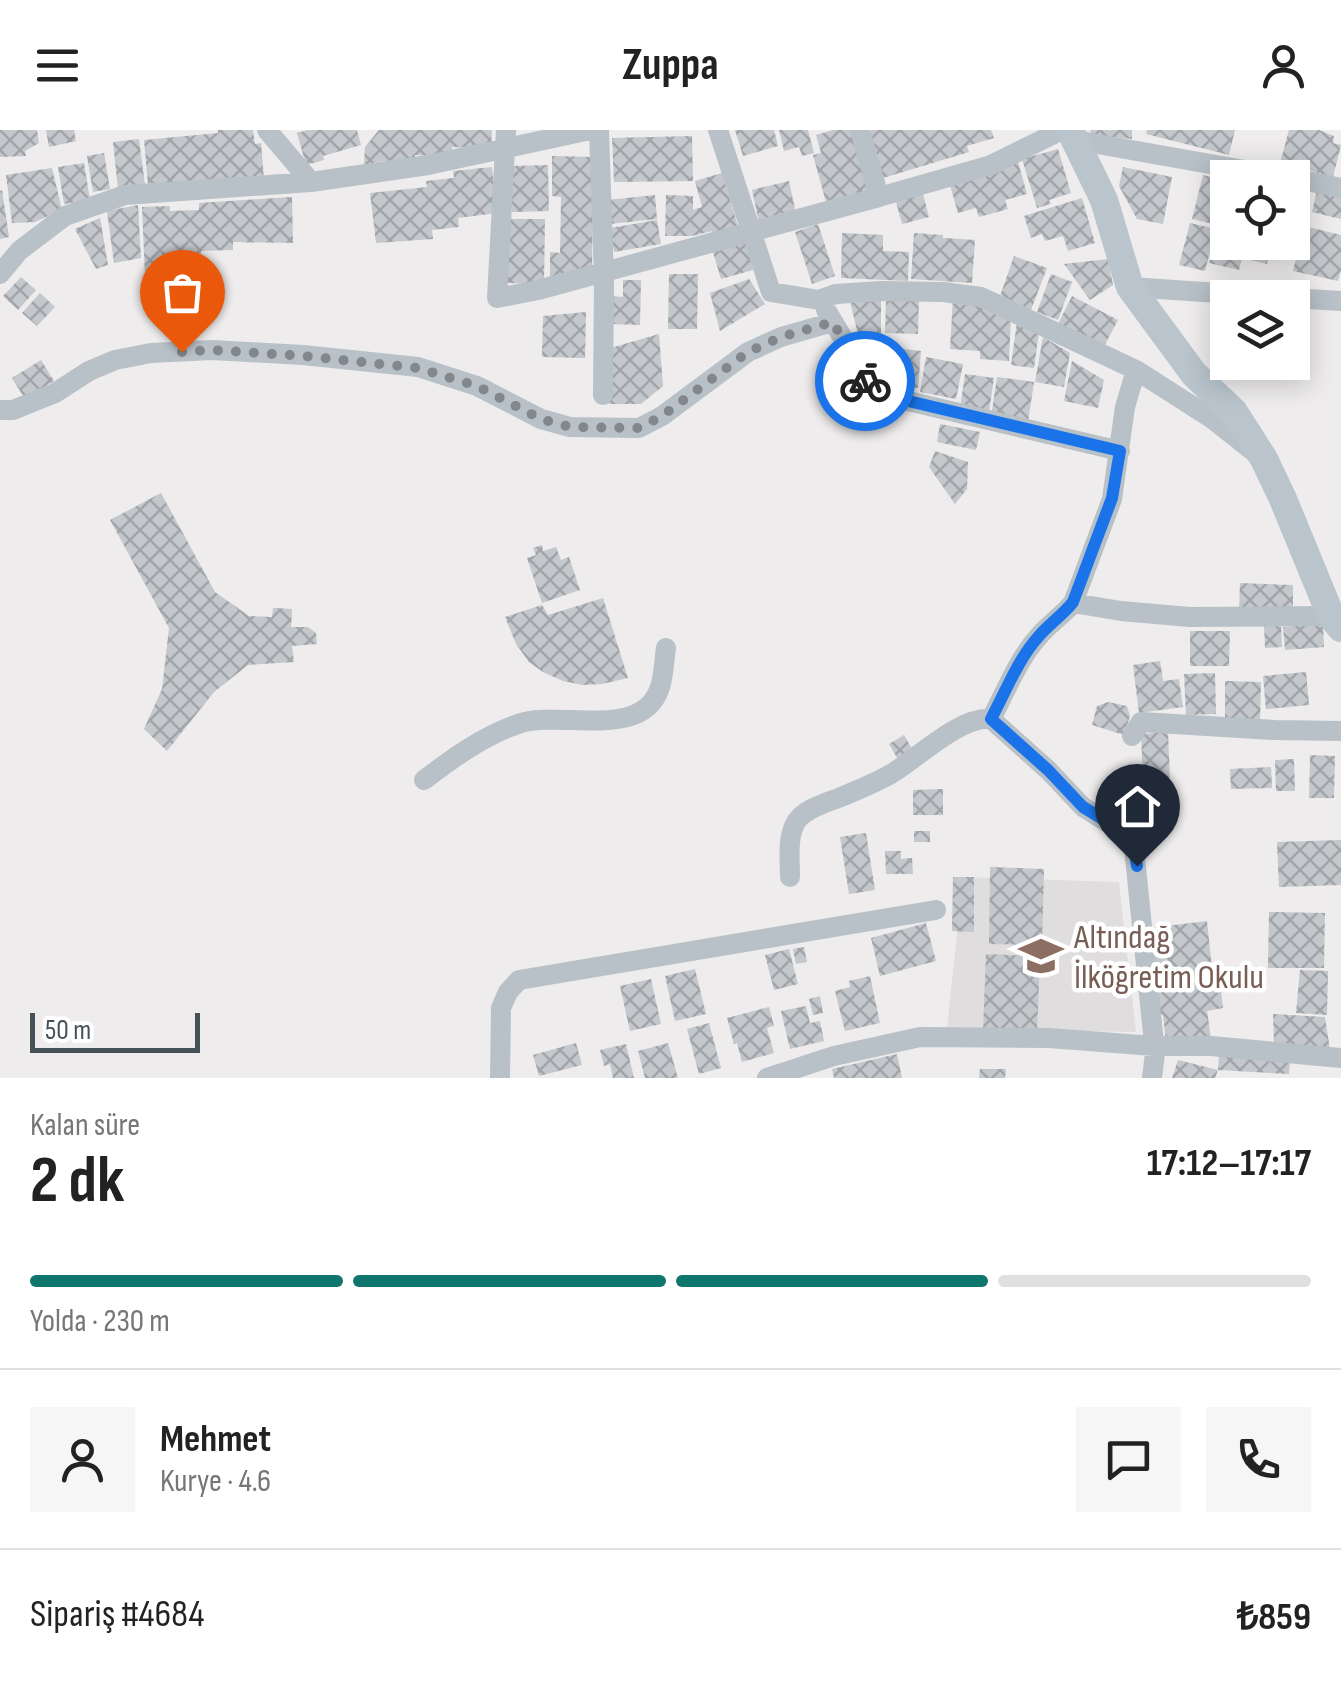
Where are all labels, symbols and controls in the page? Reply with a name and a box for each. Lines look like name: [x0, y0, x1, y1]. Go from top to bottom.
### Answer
icon: menu: [30, 38, 85, 93]
text: Zuppa: [622, 38, 719, 93]
icon: person: [1256, 38, 1311, 93]
map controls: [1210, 160, 1310, 380]
button: locate: [1210, 160, 1310, 260]
pin: [140, 250, 225, 353]
icon: bag: [155, 265, 210, 320]
button: layers: [1210, 280, 1310, 380]
courier: [815, 331, 915, 431]
icon: bike: [838, 354, 893, 409]
pin: [1095, 764, 1180, 867]
icon: home: [1110, 779, 1165, 834]
place label: Altındağ İlköğretim Okulu: [1073, 916, 1264, 999]
school or university icon: Altındağ İlköğretim Okulu: [1017, 932, 1065, 980]
scale bar: [30, 1008, 200, 1053]
text: 50 m: [45, 1014, 91, 1047]
text: Kalan süre: [30, 1106, 140, 1145]
text: 17:12–17:17: [1147, 1141, 1311, 1186]
text: 2 dk: [30, 1143, 124, 1221]
text: Yolda · 230 m: [30, 1302, 170, 1341]
button: person: [30, 1407, 135, 1512]
button: chat: [1076, 1407, 1181, 1512]
button: phone: [1206, 1407, 1311, 1512]
text: Mehmet: [160, 1417, 271, 1462]
text: Kurye · 4.6: [160, 1462, 271, 1501]
text: Sipariş #4684: [30, 1592, 204, 1637]
text: ₺859: [1237, 1595, 1311, 1640]

